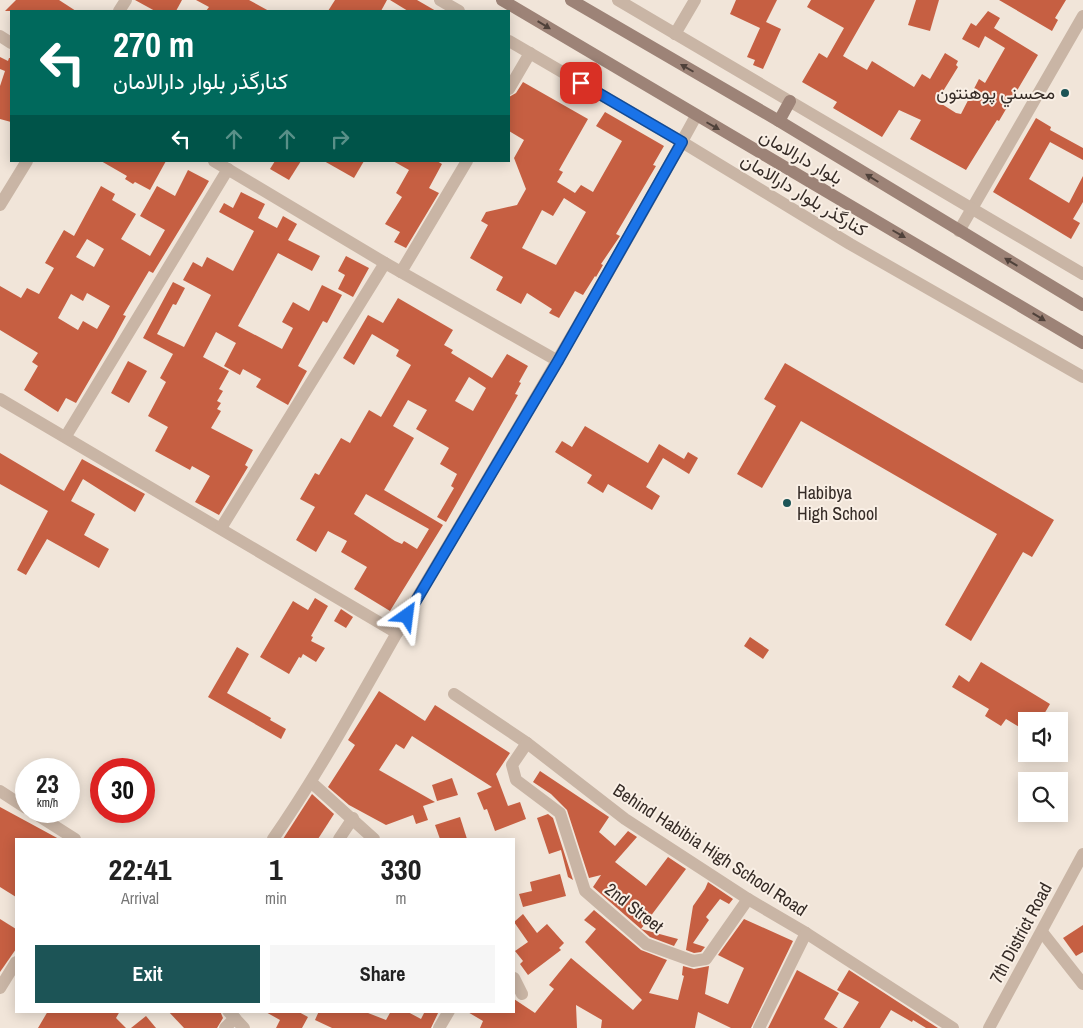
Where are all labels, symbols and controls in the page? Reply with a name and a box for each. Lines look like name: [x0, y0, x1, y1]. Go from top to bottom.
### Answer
one-way arrow: [537, 20, 550, 29]
text: 270 m: [113, 21, 194, 68]
icon: left: [30, 30, 95, 95]
pin: [560, 62, 602, 104]
one-way arrow: [681, 63, 694, 72]
text: کنارگذر بلوار دارالامان: [113, 66, 288, 96]
icon: arrive: [567, 69, 595, 97]
place label: محسني پوهنتون: [936, 80, 1055, 108]
marker: محسني پوهنتون: [1059, 87, 1071, 99]
one-way arrow: [707, 121, 720, 130]
street label: بلوار دارالامان: [755, 123, 847, 190]
icon: left: [167, 125, 195, 153]
icon: ahead: [220, 125, 248, 153]
icon: ahead: [273, 125, 301, 153]
icon: right: [326, 125, 354, 153]
street label: کنارگذر بلوار دارالامان: [736, 147, 872, 242]
one-way arrow: [865, 173, 878, 183]
one-way arrow: [893, 230, 906, 239]
one-way arrow: [1003, 258, 1018, 266]
one-way arrow: [1031, 313, 1046, 321]
place label: Habibya High School: [797, 480, 877, 526]
marker: Habibya High School: [781, 497, 793, 509]
position arrow: [380, 589, 432, 641]
map controls: [1018, 712, 1068, 822]
button: sound: [1018, 712, 1068, 762]
speed limit sign: 30: [90, 758, 155, 823]
text: 23: [36, 767, 59, 801]
button: search: [1018, 772, 1068, 822]
street label: Behind Habibia High School Road: [608, 777, 812, 922]
text: km/h: [37, 795, 58, 811]
text: 22:41: [109, 849, 171, 889]
text: 1: [269, 849, 283, 889]
text: 330: [380, 849, 421, 889]
street label: 2nd Street: [600, 877, 669, 938]
street label: 7th District Road: [984, 878, 1058, 988]
text: Arrival: [121, 887, 159, 909]
text: min: [265, 887, 287, 909]
text: m: [395, 887, 406, 909]
button: Exit: [35, 945, 260, 1003]
button: Share: [270, 945, 495, 1003]

